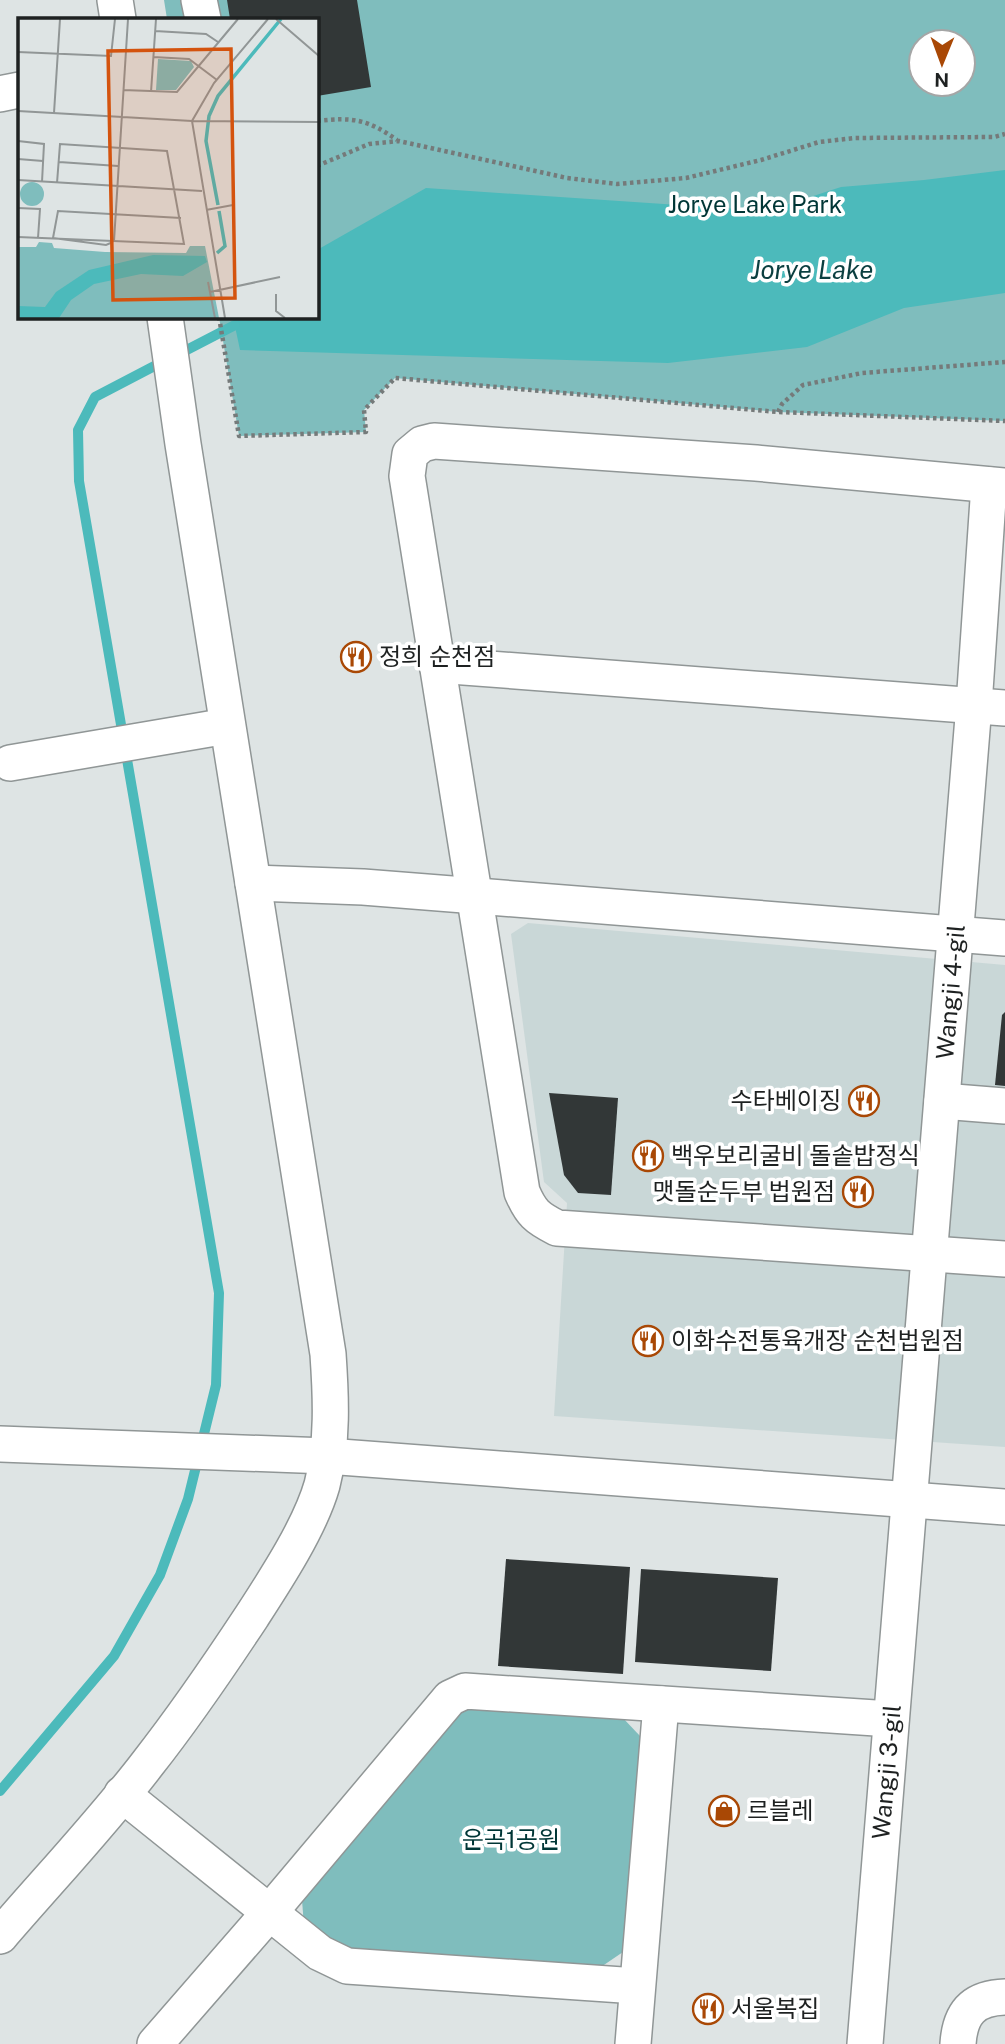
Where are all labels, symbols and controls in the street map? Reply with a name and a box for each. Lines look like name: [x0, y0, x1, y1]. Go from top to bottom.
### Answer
inset map: [18, 18, 318, 318]
north arrow: [907, 28, 977, 98]
text: N: [934, 69, 949, 91]
park label: Jorye Lake Park: [668, 190, 842, 218]
water label: Jorye Lake: [751, 254, 873, 285]
restaurant icon: 정희 순천점: [339, 640, 373, 674]
place label: 정희 순천점: [379, 642, 495, 670]
street label: Wangji 4-gil: [930, 923, 970, 1060]
restaurant icon: 수타베이징: [847, 1084, 881, 1118]
place label: 수타베이징: [731, 1086, 841, 1114]
restaurant icon: 백우보리굴비 돌솥밥정식: [631, 1139, 665, 1173]
place label: 백우보리굴비 돌솥밥정식: [671, 1141, 920, 1169]
restaurant icon: 맷돌순두부 법원점: [841, 1175, 875, 1209]
place label: 맷돌순두부 법원점: [653, 1177, 835, 1205]
restaurant icon: 이화수전통육개장 순천법원점: [631, 1324, 665, 1358]
place label: 이화수전통육개장 순천법원점: [671, 1326, 964, 1354]
street label: Wangji 3-gil: [866, 1703, 906, 1841]
shop icon: 르블레: [707, 1794, 741, 1828]
place label: 르블레: [747, 1796, 813, 1824]
park label: 운곡1공원: [462, 1825, 560, 1853]
restaurant icon: 서울복집: [691, 1992, 725, 2026]
place label: 서울복집: [731, 1994, 819, 2022]

